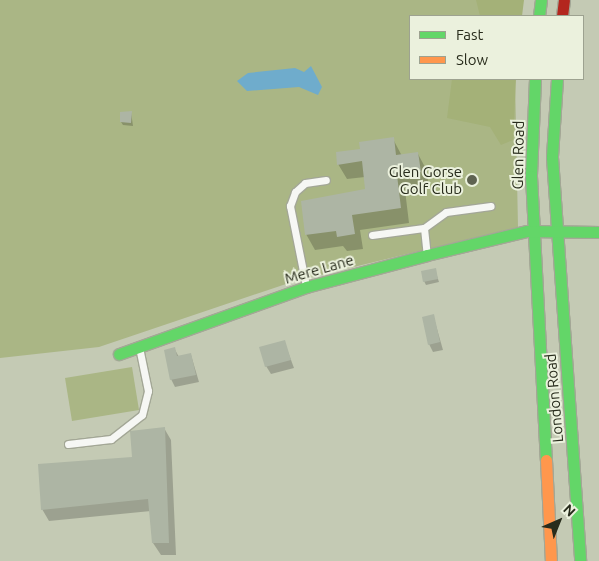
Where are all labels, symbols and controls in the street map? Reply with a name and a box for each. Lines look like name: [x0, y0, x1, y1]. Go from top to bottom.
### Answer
legend: [409, 15, 584, 80]
text: Fast: [456, 26, 483, 43]
text: Slow: [456, 51, 488, 68]
street label: Glen Road: [508, 120, 528, 190]
place label: Glen Gorse Golf Club: [389, 162, 462, 197]
marker: Glen Gorse Golf Club: [466, 174, 478, 186]
street label: Mere Lane: [282, 251, 356, 287]
street label: London Road: [541, 353, 567, 443]
north arrow: [534, 496, 584, 546]
text: N: [560, 501, 579, 520]

